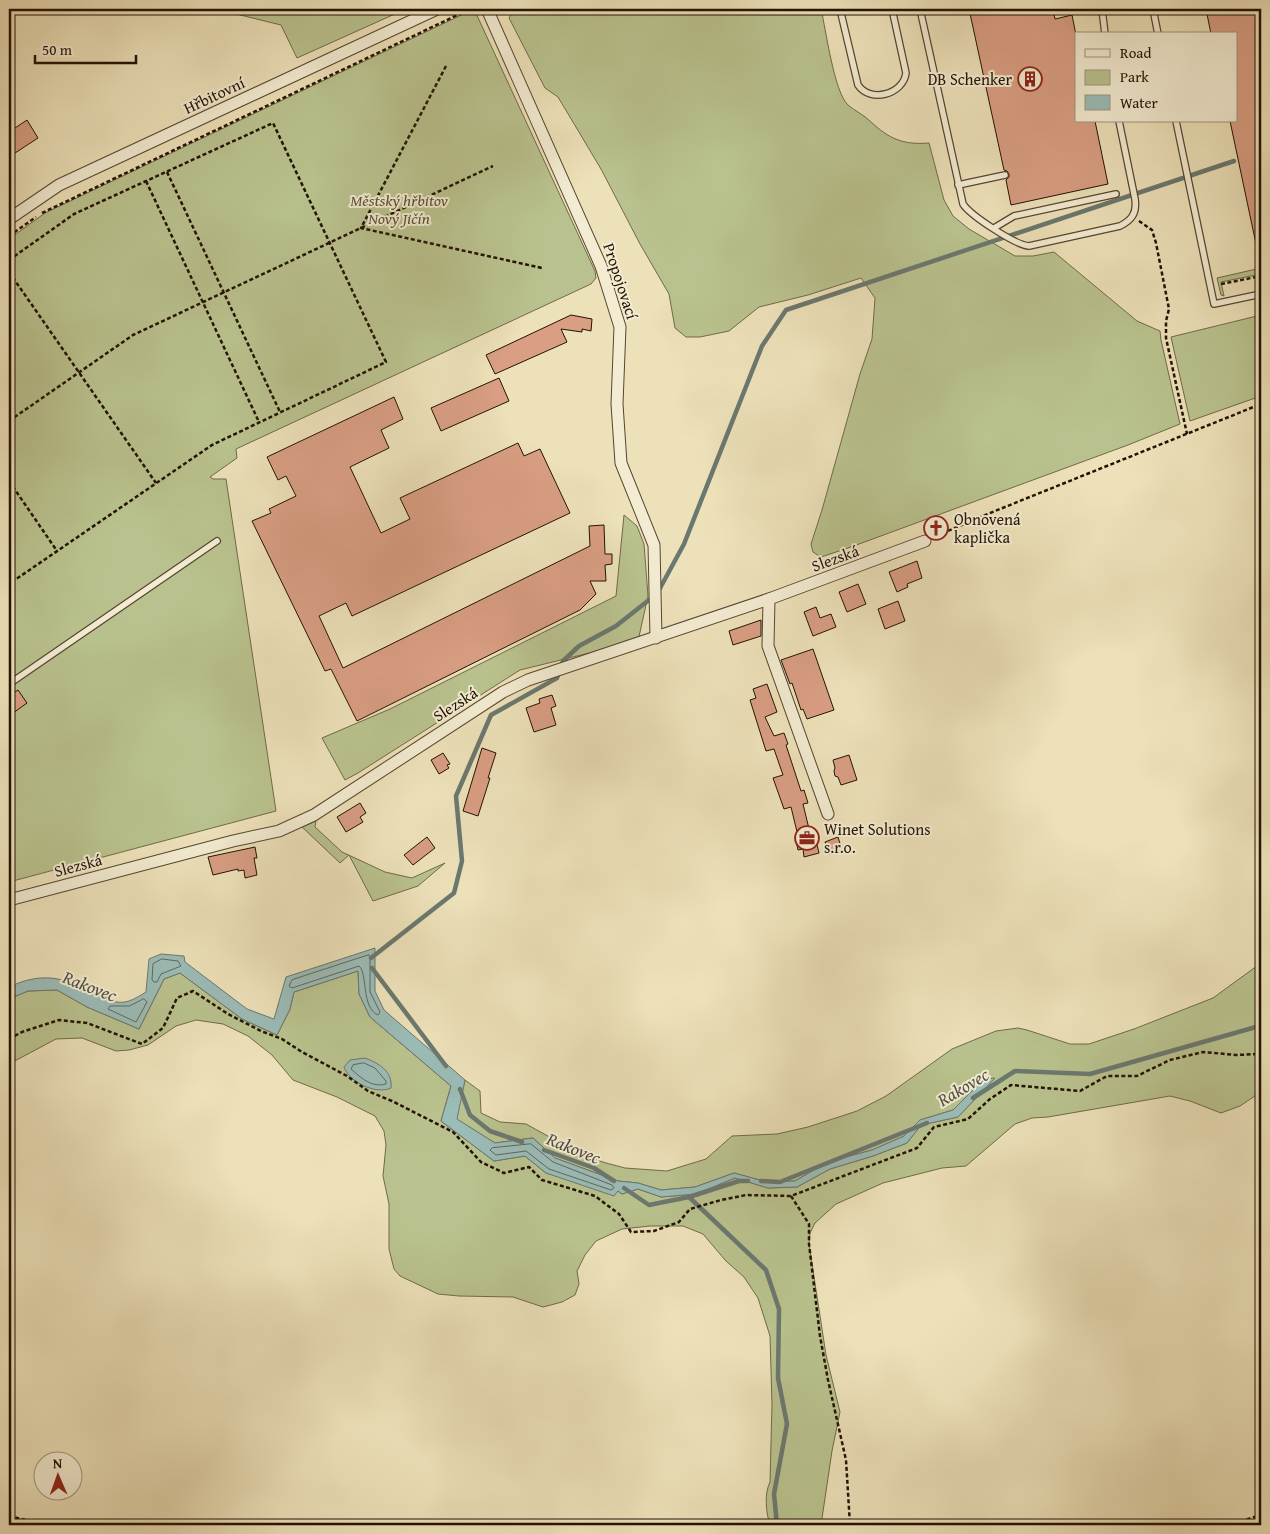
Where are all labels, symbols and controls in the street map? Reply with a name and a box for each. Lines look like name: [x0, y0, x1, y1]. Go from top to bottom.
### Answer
scale bar: [35, 32, 136, 64]
legend: [1075, 32, 1238, 122]
text: 50 m: [42, 39, 73, 60]
text: Road: [1120, 42, 1151, 63]
building icon: DB Schenker: [1017, 66, 1043, 92]
text: Park: [1120, 66, 1149, 87]
place label: DB Schenker: [928, 67, 1012, 91]
street label: Hřbitovní: [180, 70, 249, 120]
text: Water: [1120, 92, 1158, 113]
park label: Městský hřbitov Nový Jičín: [350, 188, 449, 230]
street label: Propojovací: [597, 240, 645, 323]
place label: Obnovená kaplička: [954, 507, 1021, 549]
church icon: Obnovená kaplička: [923, 515, 949, 541]
street label: Slezská: [808, 538, 862, 578]
street label: Slezská: [428, 680, 482, 727]
place label: Winet Solutions s.r.o.: [824, 817, 931, 859]
office icon: Winet Solutions s.r.o.: [794, 825, 820, 851]
street label: Slezská: [51, 847, 105, 883]
water label: Rakovec: [58, 963, 122, 1009]
water label: Rakovec: [931, 1061, 995, 1114]
water label: Rakovec: [542, 1125, 606, 1171]
north arrow: [32, 1452, 82, 1502]
text: N: [53, 1453, 63, 1473]

